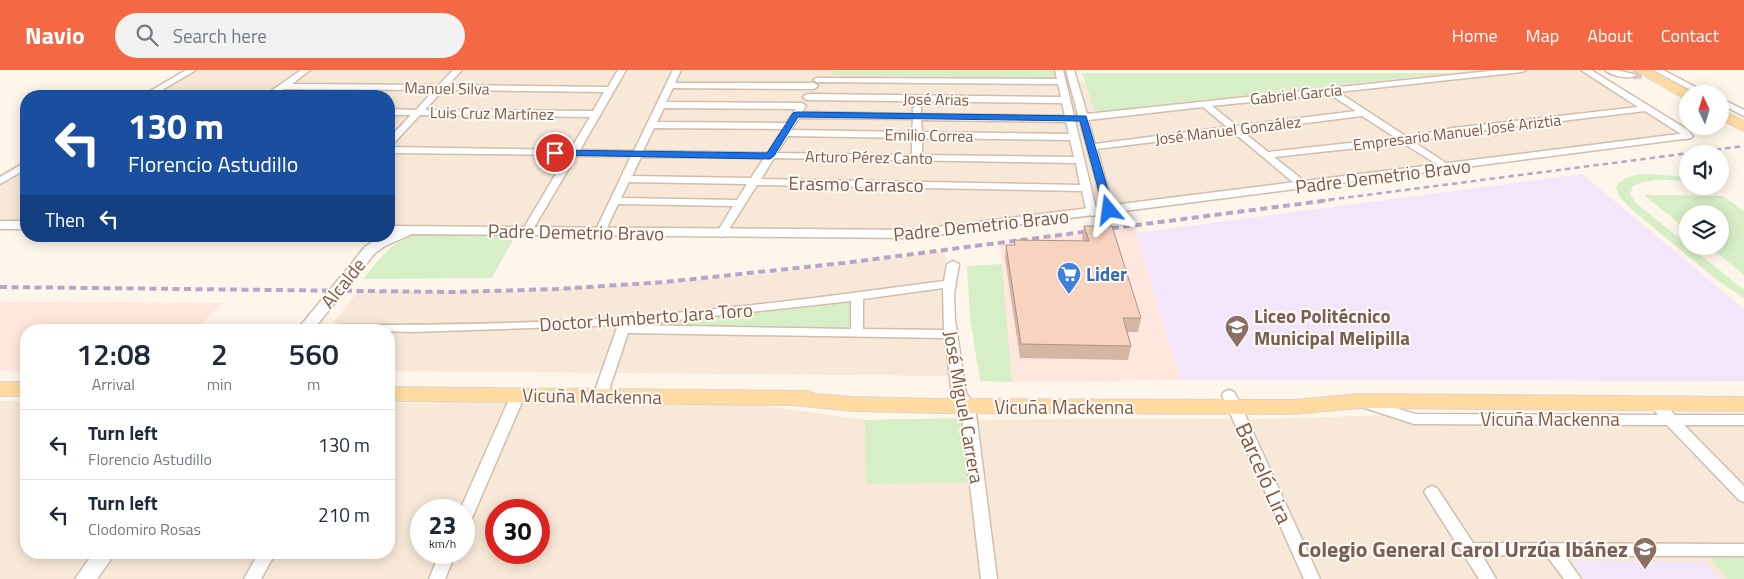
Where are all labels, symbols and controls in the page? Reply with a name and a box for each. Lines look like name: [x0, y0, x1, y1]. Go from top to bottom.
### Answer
search box: [115, 13, 465, 58]
text: Navio: [25, 17, 85, 53]
icon: search: [133, 21, 161, 49]
text: Search here: [173, 21, 267, 50]
text: Home: [1452, 22, 1498, 49]
text: Map: [1526, 22, 1559, 49]
text: About: [1587, 22, 1633, 49]
text: Contact: [1661, 22, 1719, 49]
street label: Manuel Silva: [404, 75, 490, 101]
street label: Gabriel García: [1249, 77, 1343, 111]
north arrow: [1679, 85, 1729, 135]
map controls: [1679, 85, 1729, 255]
street label: José Arias: [903, 86, 969, 112]
text: 130 m: [128, 99, 224, 153]
street label: Luis Cruz Martínez: [430, 100, 554, 126]
street label: Empresario Manuel José Ariztia: [1352, 107, 1562, 157]
street label: José Manuel González: [1154, 109, 1302, 151]
icon: left: [45, 110, 110, 175]
street label: Emilio Correa: [884, 122, 974, 148]
pin: [534, 132, 576, 174]
icon: arrive: [541, 139, 569, 167]
street label: Arturo Pérez Canto: [805, 144, 933, 170]
button: sound: [1679, 145, 1729, 195]
text: Florencio Astudillo: [128, 147, 298, 181]
street label: Padre Demetrio Bravo: [1294, 150, 1472, 201]
street label: Erasmo Carrasco: [788, 168, 924, 199]
position arrow: [1082, 183, 1134, 235]
street label: Padre Demetrio Bravo: [892, 201, 1070, 248]
text: Then: [45, 205, 85, 234]
icon: left: [95, 205, 123, 233]
button: layers: [1679, 205, 1729, 255]
street label: Padre Demetrio Bravo: [488, 215, 664, 248]
street label: Alcalde: [313, 251, 372, 314]
place label: Lider: [1086, 259, 1127, 288]
supermarket icon: Lider: [1056, 261, 1082, 295]
street label: Doctor Humberto Jara Toro: [538, 295, 754, 338]
place label: Liceo Politécnico Municipal Melipilla: [1254, 301, 1410, 352]
school or university icon: Liceo Politécnico Municipal Melipilla: [1224, 314, 1250, 348]
street label: José Miguel Carrera: [937, 328, 992, 486]
text: 12:08: [76, 331, 151, 377]
text: 2: [211, 331, 228, 377]
text: 560: [288, 331, 339, 377]
text: Arrival: [92, 372, 135, 396]
text: min: [207, 372, 232, 396]
text: m: [307, 372, 320, 396]
street label: Vicuña Mackenna: [522, 380, 663, 411]
street label: Vicuña Mackenna: [994, 392, 1134, 421]
street label: Vicuña Mackenna: [1480, 404, 1620, 433]
street label: Barceló Lira: [1226, 417, 1302, 529]
text: Turn left: [88, 418, 158, 447]
text: 130 m: [318, 430, 370, 459]
icon: left: [45, 431, 73, 459]
text: Florencio Astudillo: [88, 447, 212, 471]
text: Turn left: [88, 488, 158, 517]
speed limit sign: 30: [485, 499, 550, 564]
text: 210 m: [318, 500, 370, 529]
icon: left: [45, 501, 73, 529]
text: 23: [428, 506, 457, 544]
text: Clodomiro Rosas: [88, 517, 201, 541]
place label: Colegio General Carol Urzúa Ibáñez: [1298, 532, 1628, 566]
text: km/h: [429, 534, 456, 553]
school or university icon: Colegio General Carol Urzúa Ibáñez: [1632, 536, 1658, 570]

